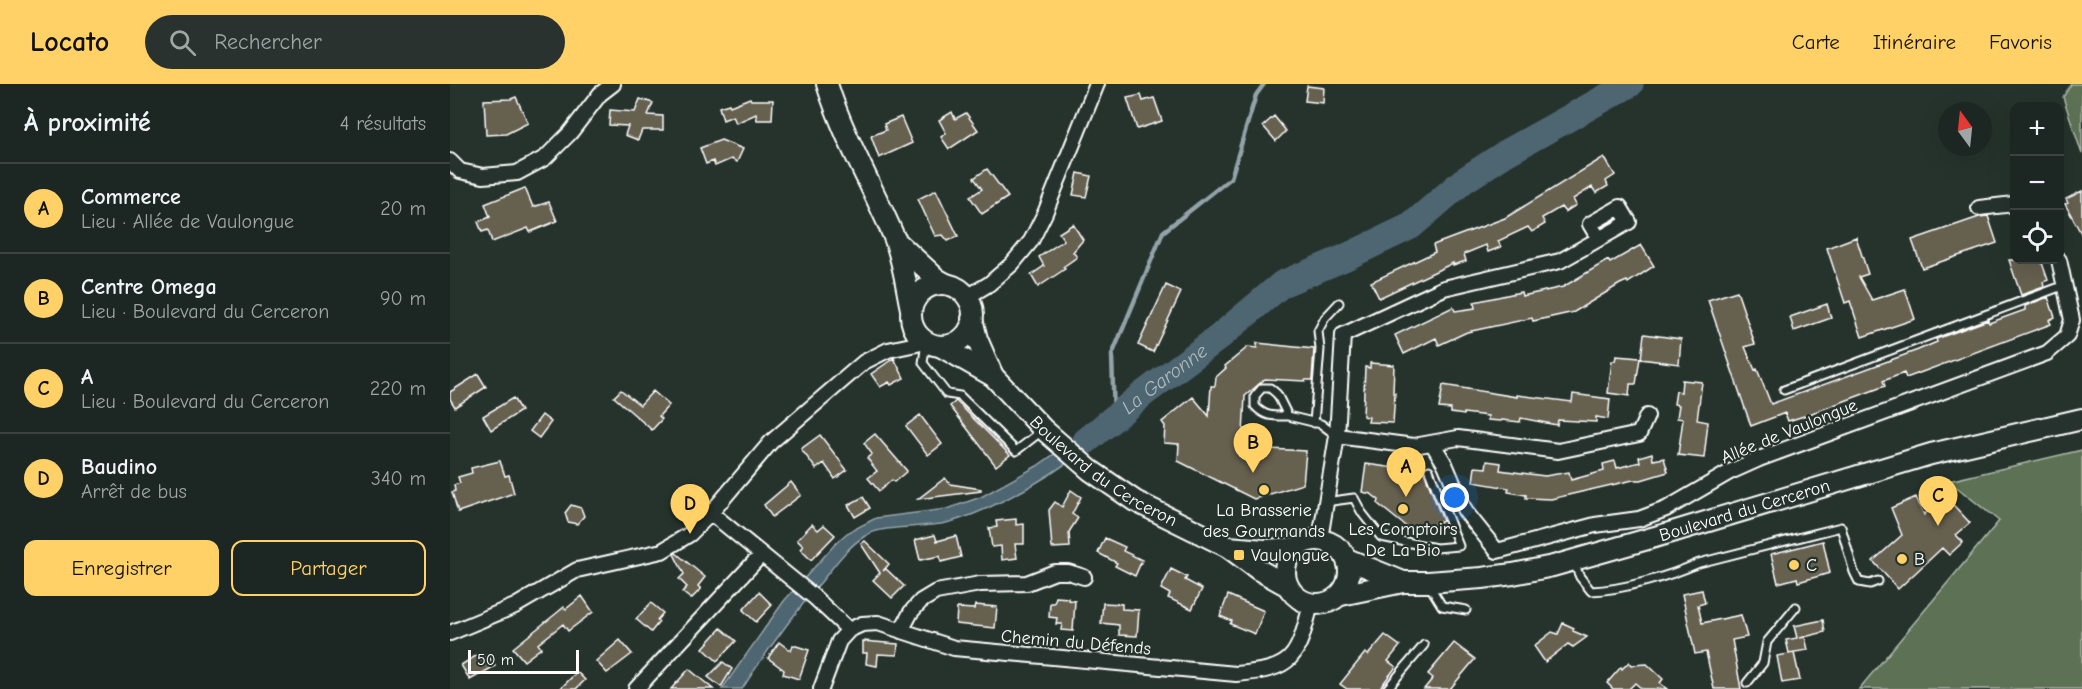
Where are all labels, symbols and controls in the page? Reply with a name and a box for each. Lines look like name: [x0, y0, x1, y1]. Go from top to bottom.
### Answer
search box: [145, 15, 565, 69]
text: Locato: [30, 26, 109, 58]
icon: search: [166, 26, 199, 59]
text: Rechercher: [214, 29, 322, 55]
text: Carte: [1792, 30, 1840, 54]
text: Itinéraire: [1873, 30, 1956, 54]
text: Favoris: [1989, 30, 2052, 54]
north arrow: [1938, 102, 1992, 156]
map controls: [2010, 102, 2064, 264]
button: +: [2010, 102, 2064, 156]
text: À proximité: [24, 108, 151, 138]
text: 4 résultats: [340, 112, 426, 135]
button: −: [2010, 156, 2064, 210]
text: Commerce: [81, 184, 181, 210]
text: A: [38, 197, 49, 220]
text: 20 m: [380, 197, 426, 220]
text: Lieu · Allée de Vaulongue: [81, 210, 294, 233]
button: locate: [2010, 210, 2064, 264]
text: Centre Omega: [81, 274, 217, 300]
text: B: [37, 287, 50, 310]
text: 90 m: [380, 287, 426, 310]
text: Lieu · Boulevard du Cerceron: [81, 300, 329, 323]
water label: La Garonne: [1117, 339, 1212, 419]
text: A: [81, 364, 93, 390]
text: C: [37, 377, 50, 400]
text: 220 m: [370, 377, 426, 400]
text: Lieu · Boulevard du Cerceron: [81, 390, 329, 413]
street label: Allée de Vaulongue: [1718, 395, 1860, 468]
street label: Boulevard du Cerceron: [1025, 412, 1180, 531]
pin: B: [1234, 424, 1272, 473]
pin: A: [1386, 448, 1426, 497]
text: Baudino: [81, 454, 157, 480]
text: D: [37, 467, 50, 490]
text: 340 m: [371, 467, 426, 490]
street label: Boulevard du Cerceron: [1657, 475, 1832, 546]
pin: C: [1918, 476, 1958, 526]
text: Arrêt de bus: [81, 480, 187, 503]
marker: La Brasserie des Gourmands: [1257, 483, 1271, 497]
your location: [1440, 483, 1469, 512]
pin: D: [670, 484, 710, 534]
place label: La Brasserie des Gourmands: [1203, 500, 1325, 542]
marker: Les Comptoirs De La Bio: [1396, 502, 1410, 516]
place label: Les Comptoirs De La Bio: [1349, 519, 1457, 561]
button: Enregistrer: [24, 540, 219, 596]
button: Partager: [231, 540, 426, 596]
place label: Vaulongue: [1251, 545, 1329, 566]
marker: Vaulongue: [1232, 548, 1246, 562]
place label: B: [1914, 549, 1925, 570]
marker: B: [1895, 552, 1909, 566]
place label: C: [1806, 555, 1817, 576]
marker: C: [1787, 558, 1801, 572]
street label: Chemin du Défends: [1000, 625, 1152, 660]
scale bar: [468, 647, 579, 674]
text: 50 m: [477, 651, 514, 669]

